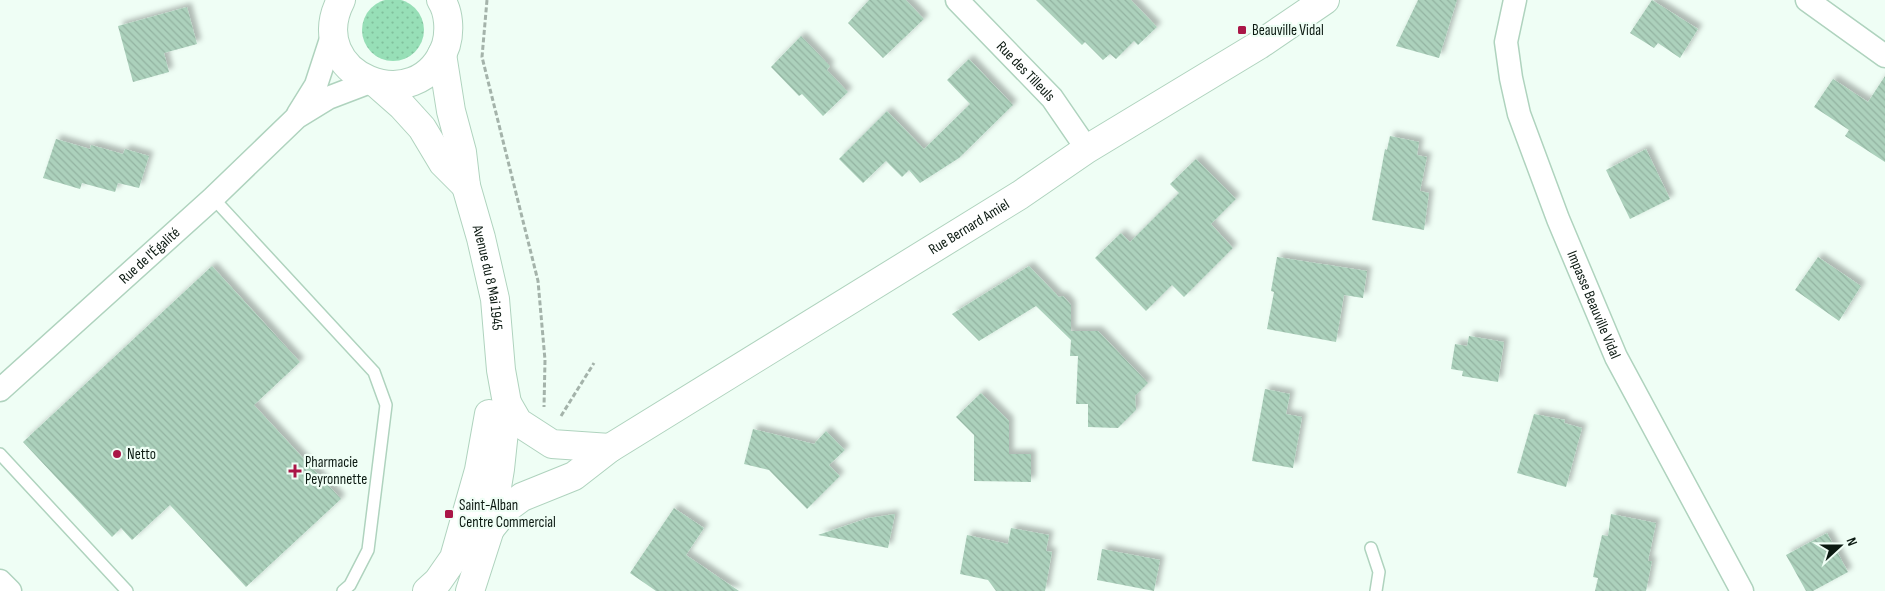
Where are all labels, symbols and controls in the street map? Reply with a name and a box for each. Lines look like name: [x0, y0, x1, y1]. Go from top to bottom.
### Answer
place label: Beauville Vidal: [1252, 21, 1324, 40]
marker: Beauville Vidal: [1236, 24, 1248, 36]
street label: Rue des Tilleuls: [992, 37, 1059, 106]
street label: Rue Bernard Amiel: [925, 195, 1013, 259]
street label: Avenue du 8 Mai 1945: [467, 222, 507, 331]
street label: Rue de l'Égalité: [115, 223, 184, 288]
street label: Impasse Beauville Vidal: [1562, 248, 1625, 362]
place label: Netto: [127, 445, 156, 464]
marker: Netto: [111, 448, 123, 460]
place label: Pharmacie Peyronnette: [305, 453, 367, 489]
marker: Pharmacie Peyronnette: [289, 465, 301, 477]
place label: Saint-Alban Centre Commercial: [459, 496, 556, 532]
marker: Saint-Alban Centre Commercial: [443, 508, 455, 520]
north arrow: [1815, 521, 1865, 571]
text: N: [1842, 535, 1861, 548]

